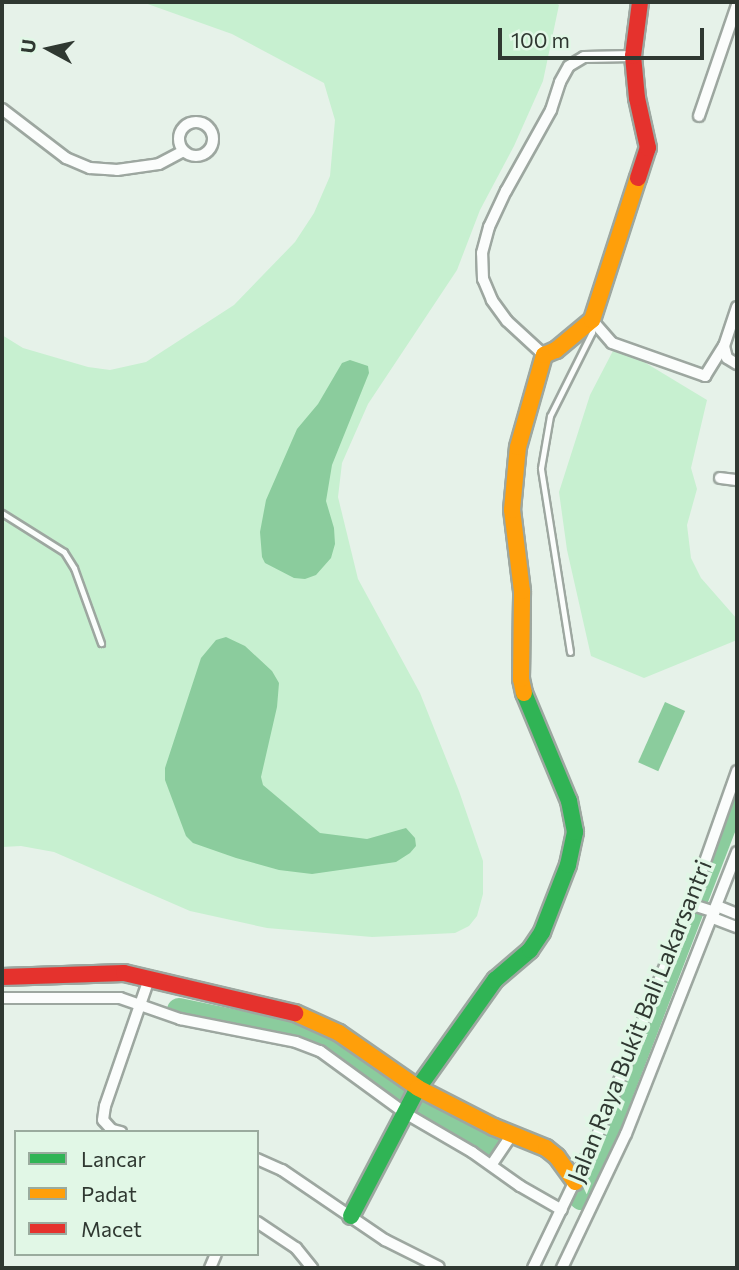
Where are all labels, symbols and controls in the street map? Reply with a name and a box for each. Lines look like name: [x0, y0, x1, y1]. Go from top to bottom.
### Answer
north arrow: [14, 14, 84, 84]
scale bar: [501, 14, 708, 58]
text: 100 m: [511, 27, 570, 52]
text: U: [15, 38, 40, 54]
street label: Jalan Raya Bukit Bali Lakarsantri: [561, 855, 717, 1187]
legend: [14, 1130, 259, 1256]
text: Lancar: [81, 1146, 146, 1171]
text: Padat: [81, 1181, 137, 1206]
text: Macet: [81, 1216, 142, 1241]

